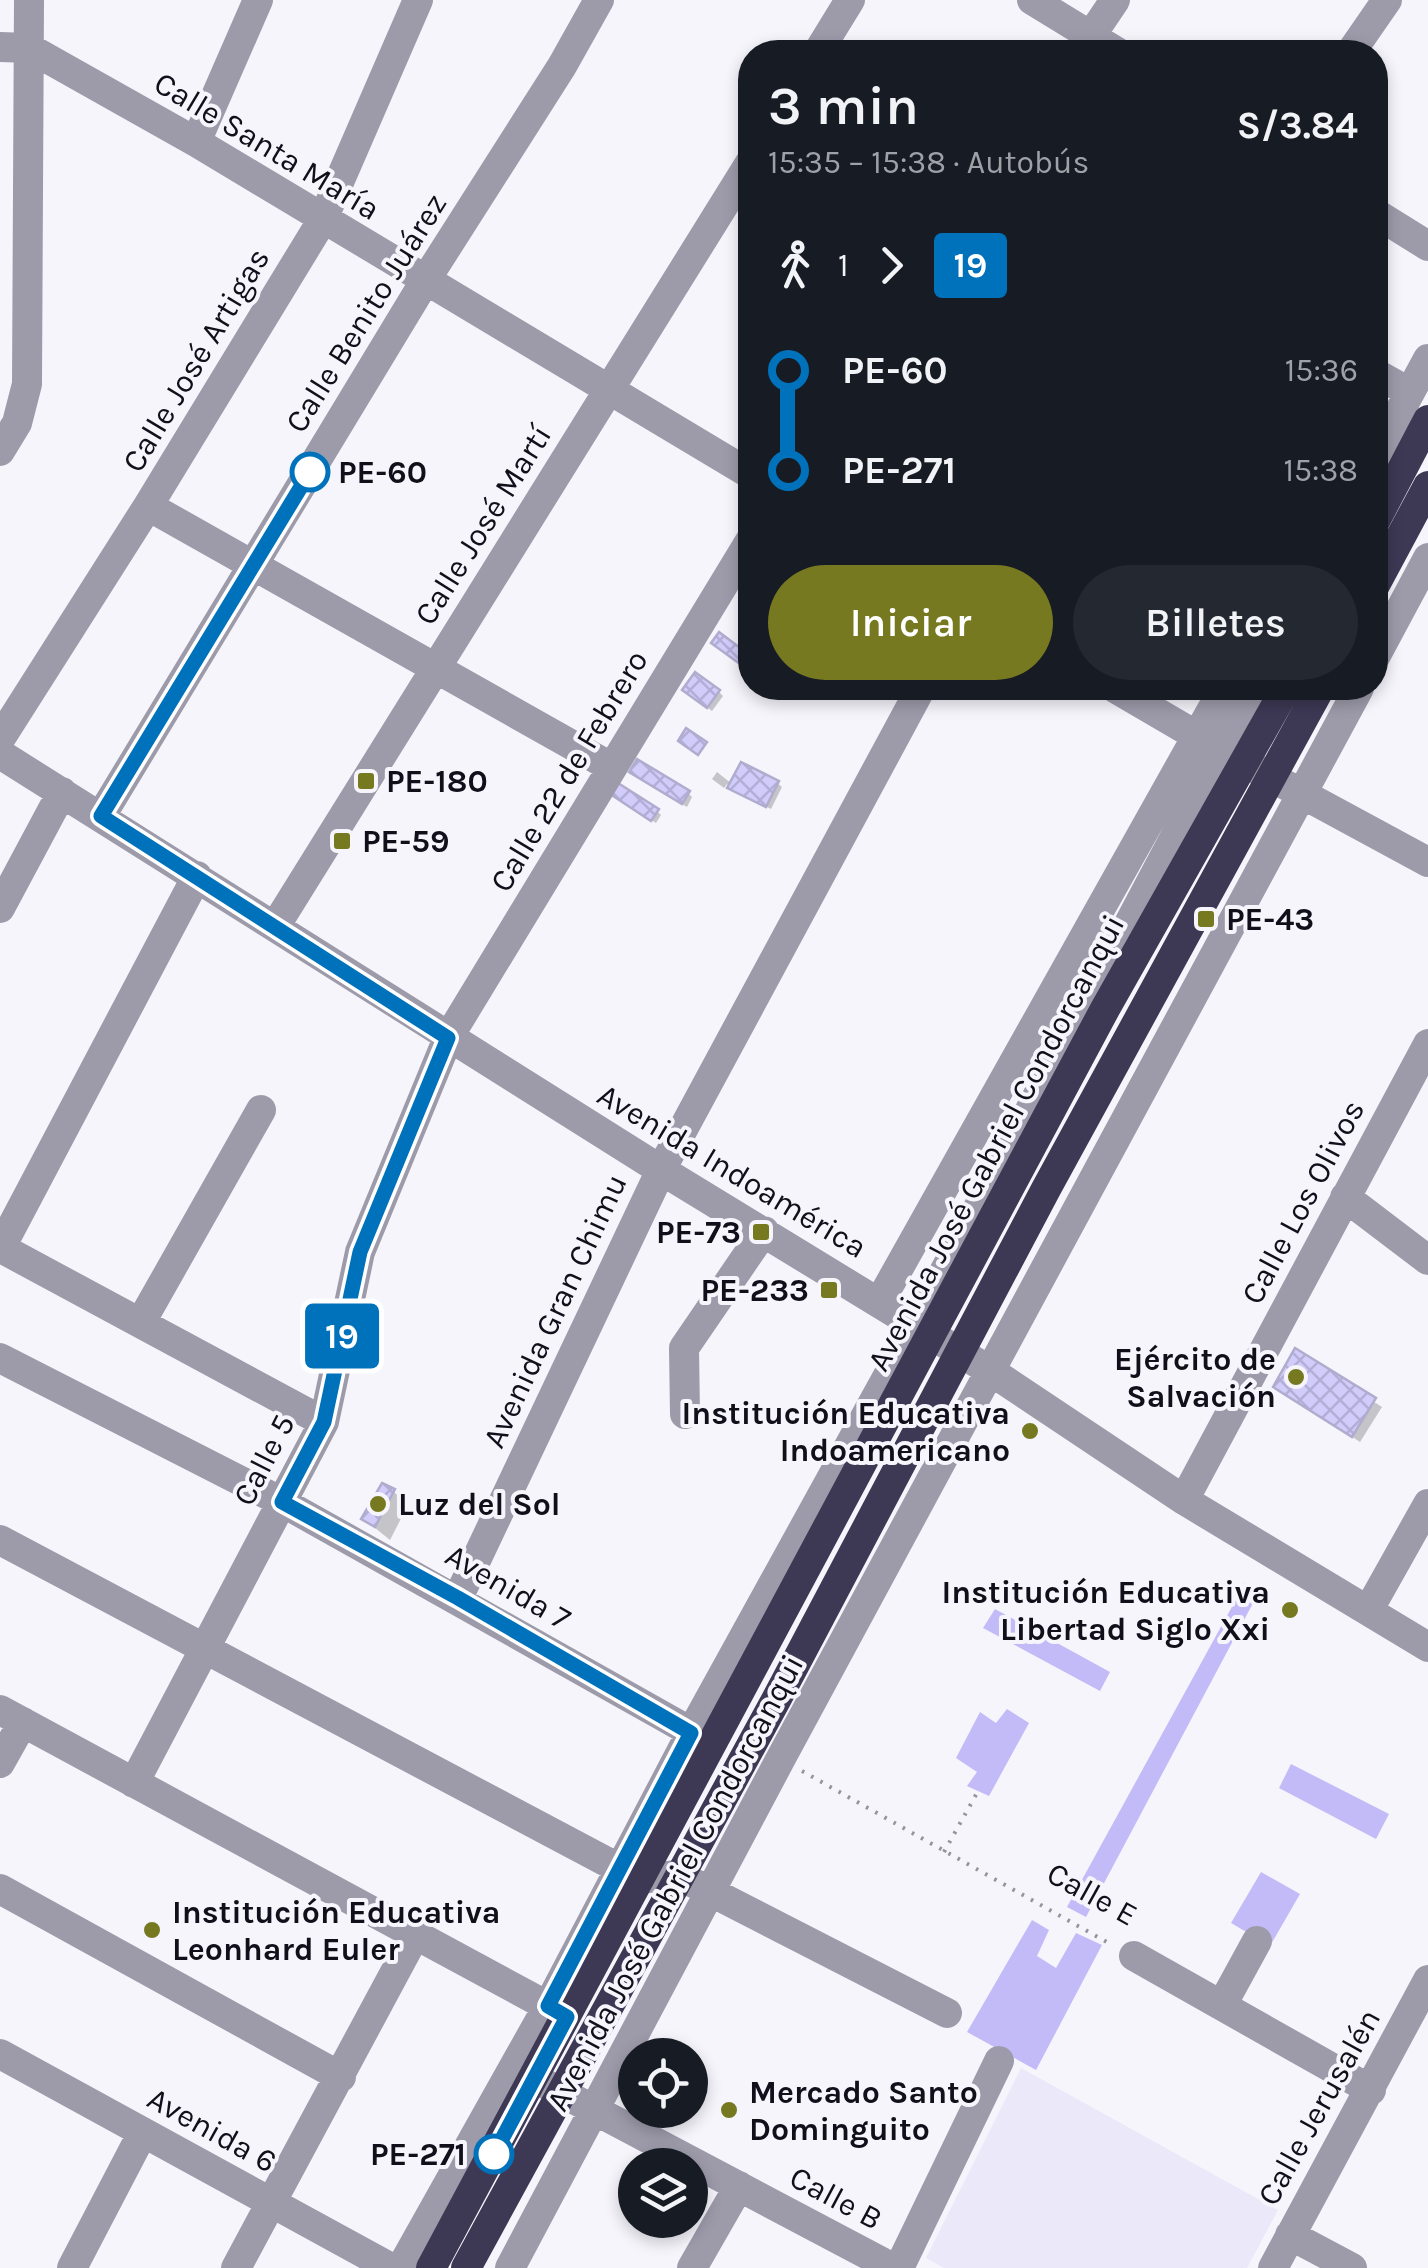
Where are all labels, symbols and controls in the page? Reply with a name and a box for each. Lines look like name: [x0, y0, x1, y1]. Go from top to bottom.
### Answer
street label: Calle Santa María: [148, 64, 386, 228]
text: 3 min: [768, 74, 919, 138]
text: S/3.84: [1237, 103, 1358, 148]
text: 15:35 – 15:38 · Autobús: [768, 144, 1089, 181]
street label: Calle Benito Juárez: [278, 187, 454, 439]
icon: walk: [768, 238, 823, 293]
icon: forward: [864, 238, 919, 293]
street label: Calle José Artigas: [115, 241, 277, 479]
text: 19: [954, 245, 987, 286]
text: 1: [838, 247, 849, 284]
text: PE-60: [842, 348, 948, 393]
text: 15:36: [1285, 352, 1358, 389]
street label: Calle José Martí: [407, 418, 559, 632]
text: PE-271: [842, 448, 956, 493]
text: 15:38: [1283, 452, 1358, 489]
marker: PE-60: [291, 453, 329, 491]
place label: PE-60: [338, 454, 427, 491]
button: Iniciar: [768, 565, 1053, 680]
button: Billetes: [1073, 565, 1358, 680]
street label: Calle 22 de Febrero: [482, 644, 656, 898]
place label: PE-180: [386, 763, 488, 800]
marker: PE-180: [355, 770, 377, 792]
place label: PE-59: [362, 823, 449, 860]
marker: PE-59: [331, 830, 353, 852]
place label: PE-43: [1226, 901, 1314, 938]
marker: PE-43: [1195, 908, 1217, 930]
street label: Avenida José Gabriel Condorcanqui: [860, 909, 1132, 1377]
street label: Avenida Indoamérica: [591, 1076, 873, 1266]
street label: Calle Los Olivos: [1234, 1094, 1372, 1310]
street label: Avenida Gran Chimu: [475, 1168, 635, 1454]
place label: PE-73: [656, 1214, 741, 1251]
marker: PE-73: [750, 1221, 772, 1243]
place label: PE-233: [701, 1272, 809, 1309]
marker: PE-233: [818, 1279, 840, 1301]
line badge: 19: [297, 1304, 387, 1368]
text: 19: [325, 1316, 359, 1357]
place label: Ejército de Salvación: [1114, 1341, 1276, 1415]
marker: Ejército de Salvación: [1285, 1366, 1307, 1388]
place label: Institución Educativa Indoamericano: [681, 1395, 1010, 1469]
street label: Calle 5: [225, 1408, 303, 1512]
marker: Institución Educativa Indoamericano: [1019, 1420, 1041, 1442]
place label: Luz del Sol: [398, 1486, 561, 1523]
marker: Luz del Sol: [367, 1493, 389, 1515]
street label: Avenida 7: [439, 1536, 577, 1638]
place label: Institución Educativa Libertad Siglo Xxi: [941, 1574, 1270, 1648]
marker: Institución Educativa Libertad Siglo Xxi: [1279, 1599, 1301, 1621]
street label: Avenida José Gabriel Condorcanqui: [539, 1649, 811, 2117]
street label: Calle E: [1041, 1854, 1143, 1934]
place label: Institución Educativa Leonhard Euler: [172, 1894, 501, 1968]
marker: Institución Educativa Leonhard Euler: [141, 1919, 163, 1941]
street label: Calle Jerusalén: [1250, 2002, 1388, 2212]
map controls: [618, 2038, 708, 2238]
button: locate: [618, 2038, 708, 2128]
place label: Mercado Santo Dominguito: [749, 2074, 978, 2148]
street label: Avenida 6: [141, 2080, 283, 2180]
marker: Mercado Santo Dominguito: [718, 2099, 740, 2121]
marker: PE-271: [475, 2135, 513, 2173]
place label: PE-271: [370, 2136, 466, 2173]
button: layers: [618, 2148, 708, 2238]
street label: Calle B: [784, 2158, 888, 2238]

